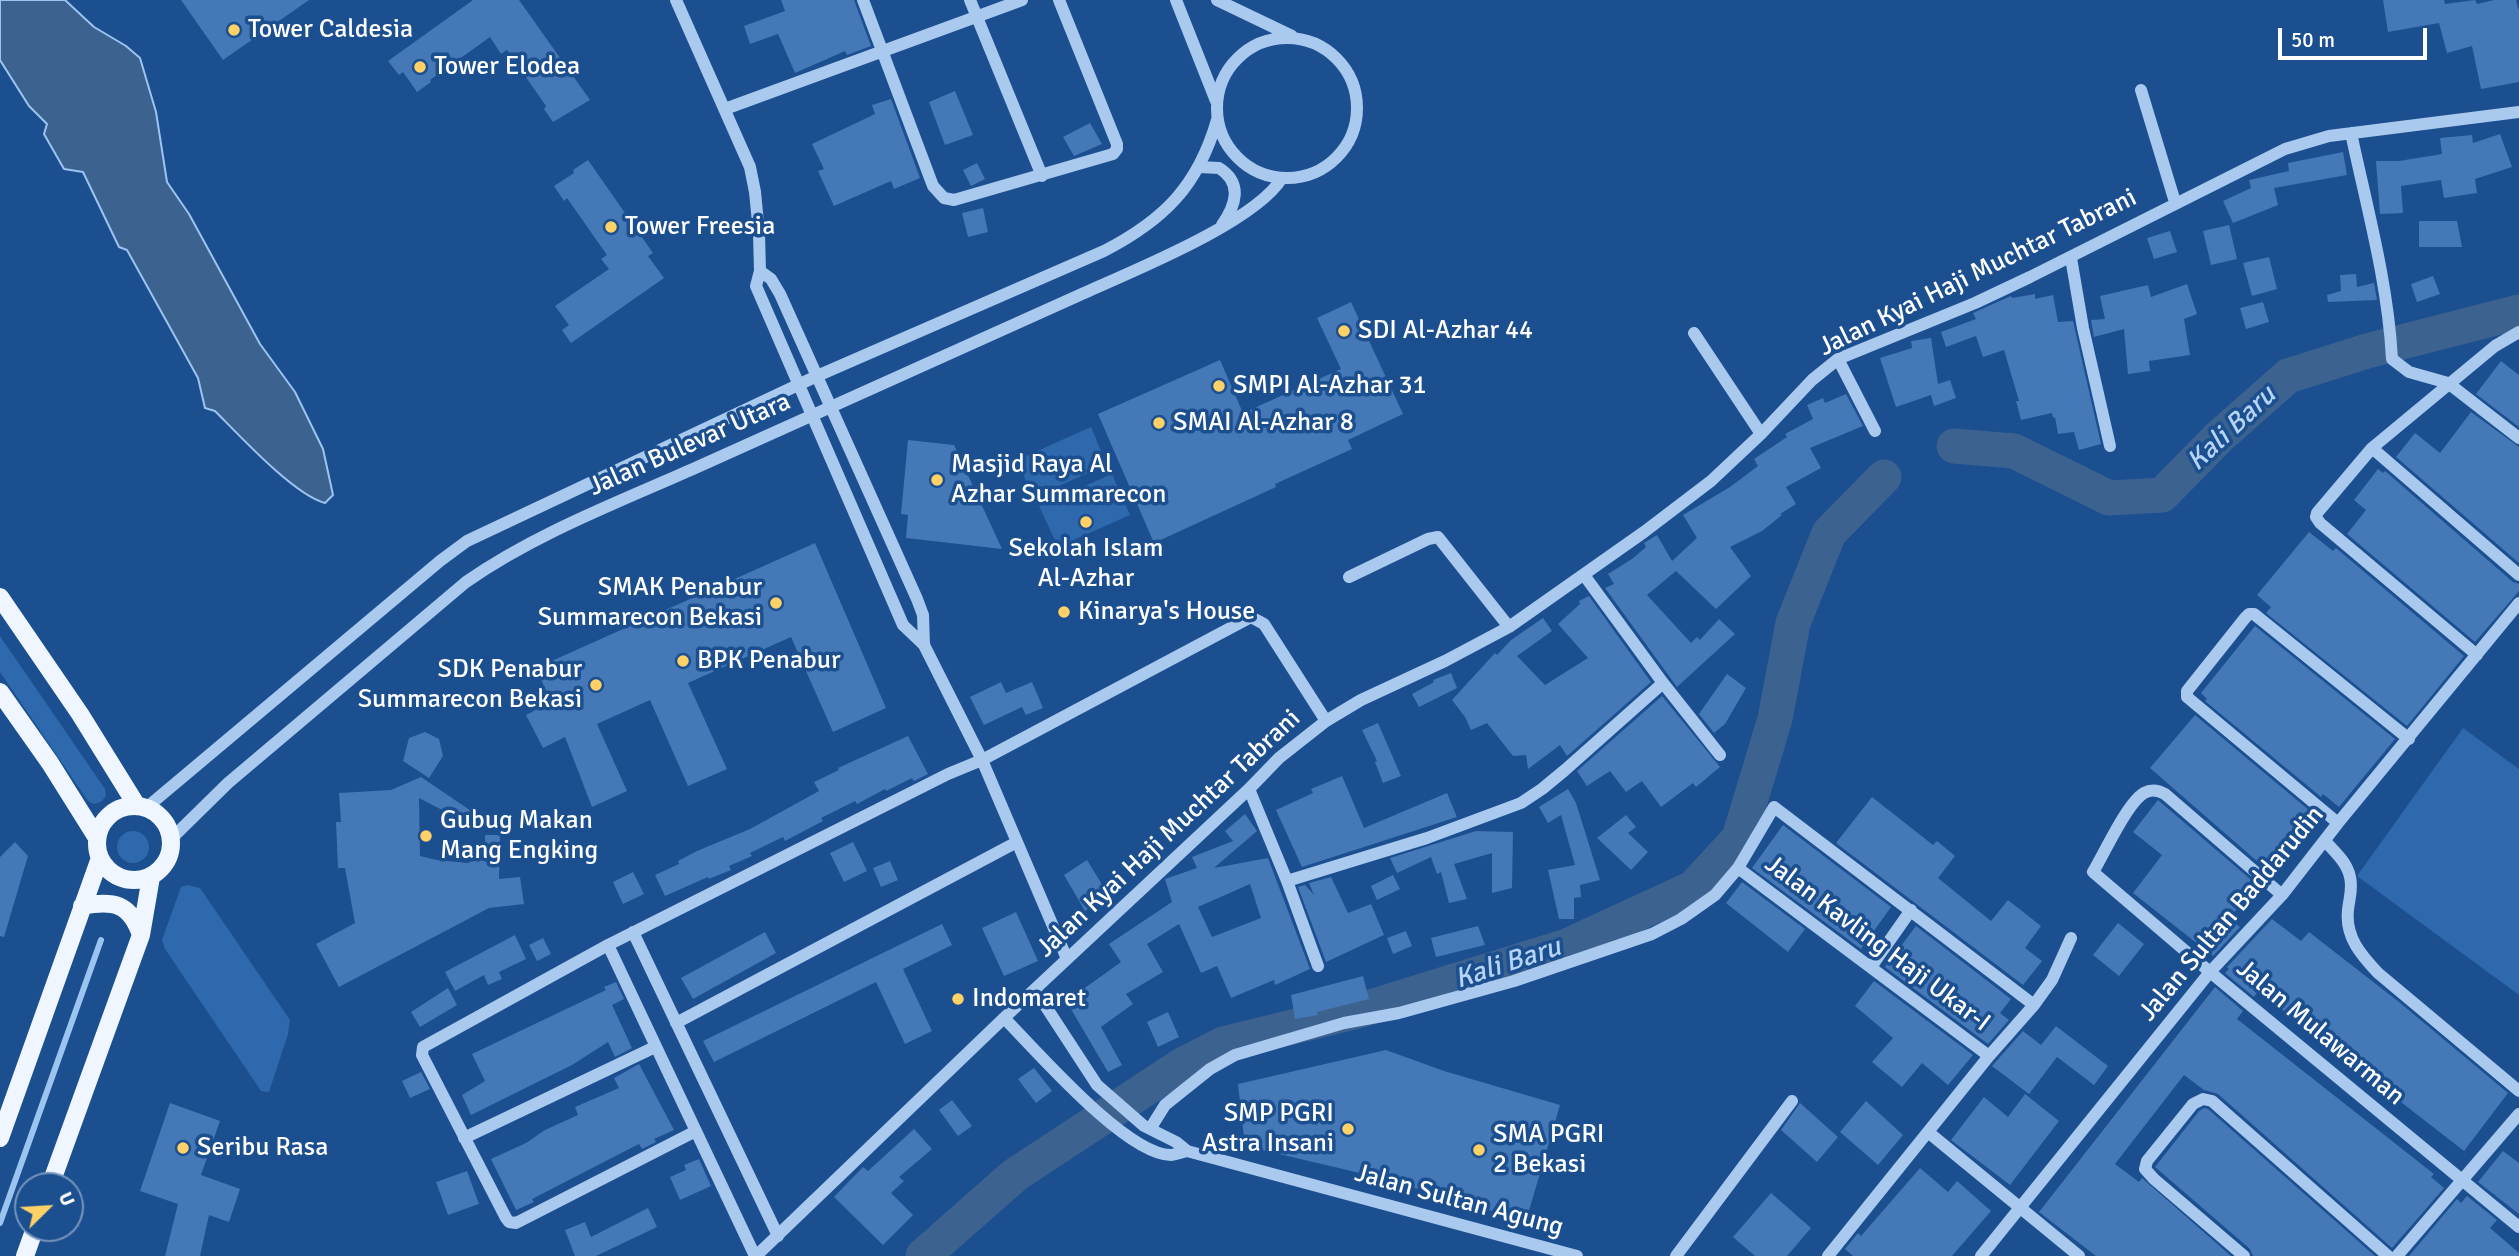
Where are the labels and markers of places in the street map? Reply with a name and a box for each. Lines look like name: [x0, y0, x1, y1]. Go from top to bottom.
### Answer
place label: Tower Caldesia: [248, 14, 413, 46]
marker: Tower Caldesia: [226, 22, 242, 38]
place label: Tower Elodea: [434, 51, 580, 83]
marker: Tower Elodea: [412, 59, 428, 75]
place label: Tower Freesia: [625, 211, 775, 243]
marker: Tower Freesia: [603, 219, 619, 235]
place label: SDI Al-Azhar 44: [1358, 315, 1533, 347]
marker: SDI Al-Azhar 44: [1336, 323, 1352, 339]
place label: SMPI Al-Azhar 31: [1233, 370, 1427, 402]
marker: SMPI Al-Azhar 31: [1211, 378, 1227, 394]
place label: SMAI Al-Azhar 8: [1173, 407, 1354, 439]
marker: SMAI Al-Azhar 8: [1151, 415, 1167, 431]
place label: Masjid Raya Al Azhar Summarecon: [951, 449, 1166, 510]
marker: Masjid Raya Al Azhar Summarecon: [929, 472, 945, 488]
marker: Sekolah Islam Al-Azhar: [1078, 514, 1094, 530]
place label: Sekolah Islam Al-Azhar: [1009, 533, 1163, 594]
place label: SMAK Penabur Summarecon Bekasi: [538, 572, 762, 634]
marker: SMAK Penabur Summarecon Bekasi: [768, 595, 784, 611]
place label: Kinarya's House: [1078, 596, 1255, 628]
marker: Kinarya's House: [1056, 604, 1072, 620]
place label: BPK Penabur: [697, 645, 841, 677]
marker: BPK Penabur: [675, 653, 691, 669]
place label: SDK Penabur Summarecon Bekasi: [358, 654, 582, 716]
marker: SDK Penabur Summarecon Bekasi: [588, 677, 604, 693]
place label: Gubug Makan Mang Engking: [440, 805, 598, 866]
marker: Gubug Makan Mang Engking: [418, 828, 434, 844]
place label: Indomaret: [972, 983, 1086, 1015]
marker: Indomaret: [950, 991, 966, 1007]
place label: SMP PGRI Astra Insani: [1202, 1098, 1334, 1160]
place label: SMA PGRI 2 Bekasi: [1493, 1119, 1604, 1180]
marker: SMP PGRI Astra Insani: [1340, 1121, 1356, 1137]
place label: Seribu Rasa: [197, 1132, 328, 1164]
marker: Seribu Rasa: [175, 1140, 191, 1156]
marker: SMA PGRI 2 Bekasi: [1471, 1142, 1487, 1158]

